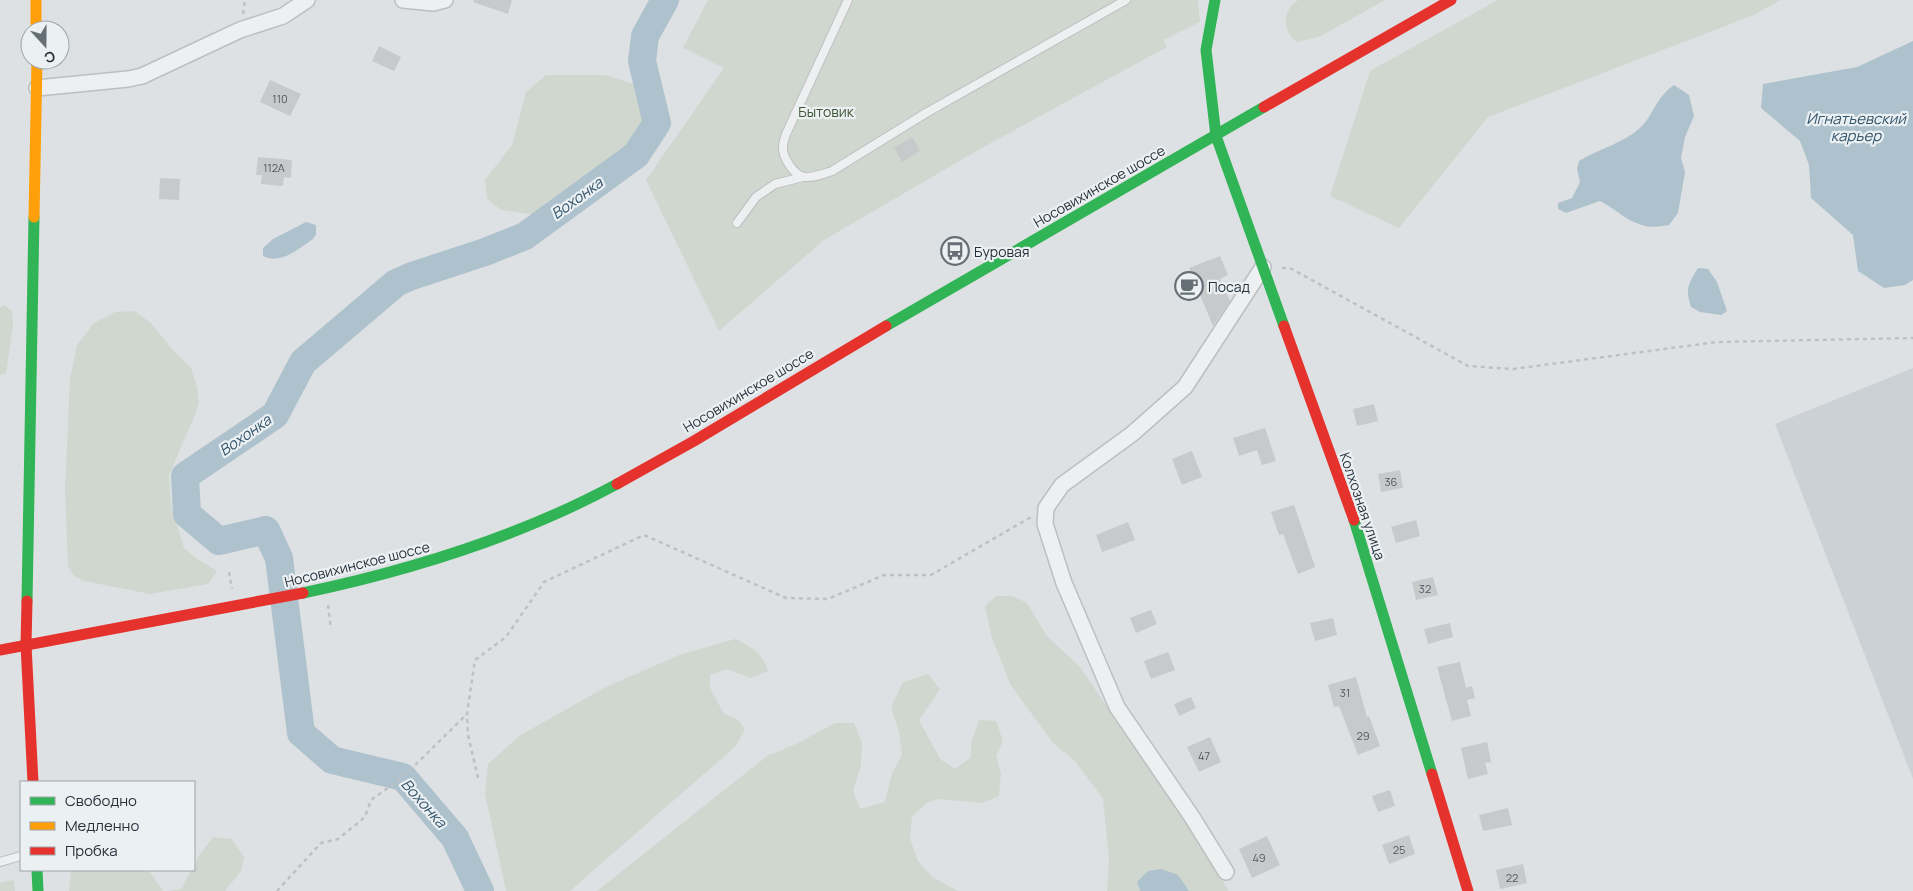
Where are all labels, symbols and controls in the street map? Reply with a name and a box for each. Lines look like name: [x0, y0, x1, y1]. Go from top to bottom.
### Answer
north arrow: [20, 20, 70, 70]
text: С: [42, 47, 58, 68]
house number: 110: [272, 91, 288, 106]
park label: Бытовик: [798, 102, 855, 121]
water label: Игнатьевский карьер: [1806, 108, 1907, 146]
street label: Носовихинское шоссе: [1030, 141, 1168, 231]
house number: 112А: [263, 160, 285, 175]
water label: Вохонка: [547, 172, 608, 224]
bus stop icon: Буровая: [940, 236, 970, 266]
place label: Буровая: [974, 242, 1029, 261]
cafe icon: Посад: [1174, 271, 1204, 301]
place label: Посад: [1208, 277, 1250, 296]
street label: Носовихинское шоссе: [679, 343, 817, 437]
water label: Вохонка: [215, 409, 276, 461]
street label: Колхозная улица: [1336, 450, 1390, 562]
house number: 36: [1385, 474, 1398, 489]
street label: Носовихинское шоссе: [282, 537, 432, 591]
house number: 32: [1419, 581, 1431, 596]
house number: 31: [1340, 685, 1350, 700]
house number: 29: [1356, 728, 1370, 743]
house number: 47: [1198, 748, 1210, 763]
water label: Вохонка: [396, 774, 452, 832]
legend: [20, 781, 195, 871]
text: Свободно: [65, 790, 137, 811]
text: Медленно: [65, 815, 139, 836]
text: Пробка: [65, 840, 118, 861]
house number: 25: [1393, 842, 1405, 857]
house number: 49: [1252, 850, 1266, 865]
house number: 22: [1506, 870, 1518, 885]

